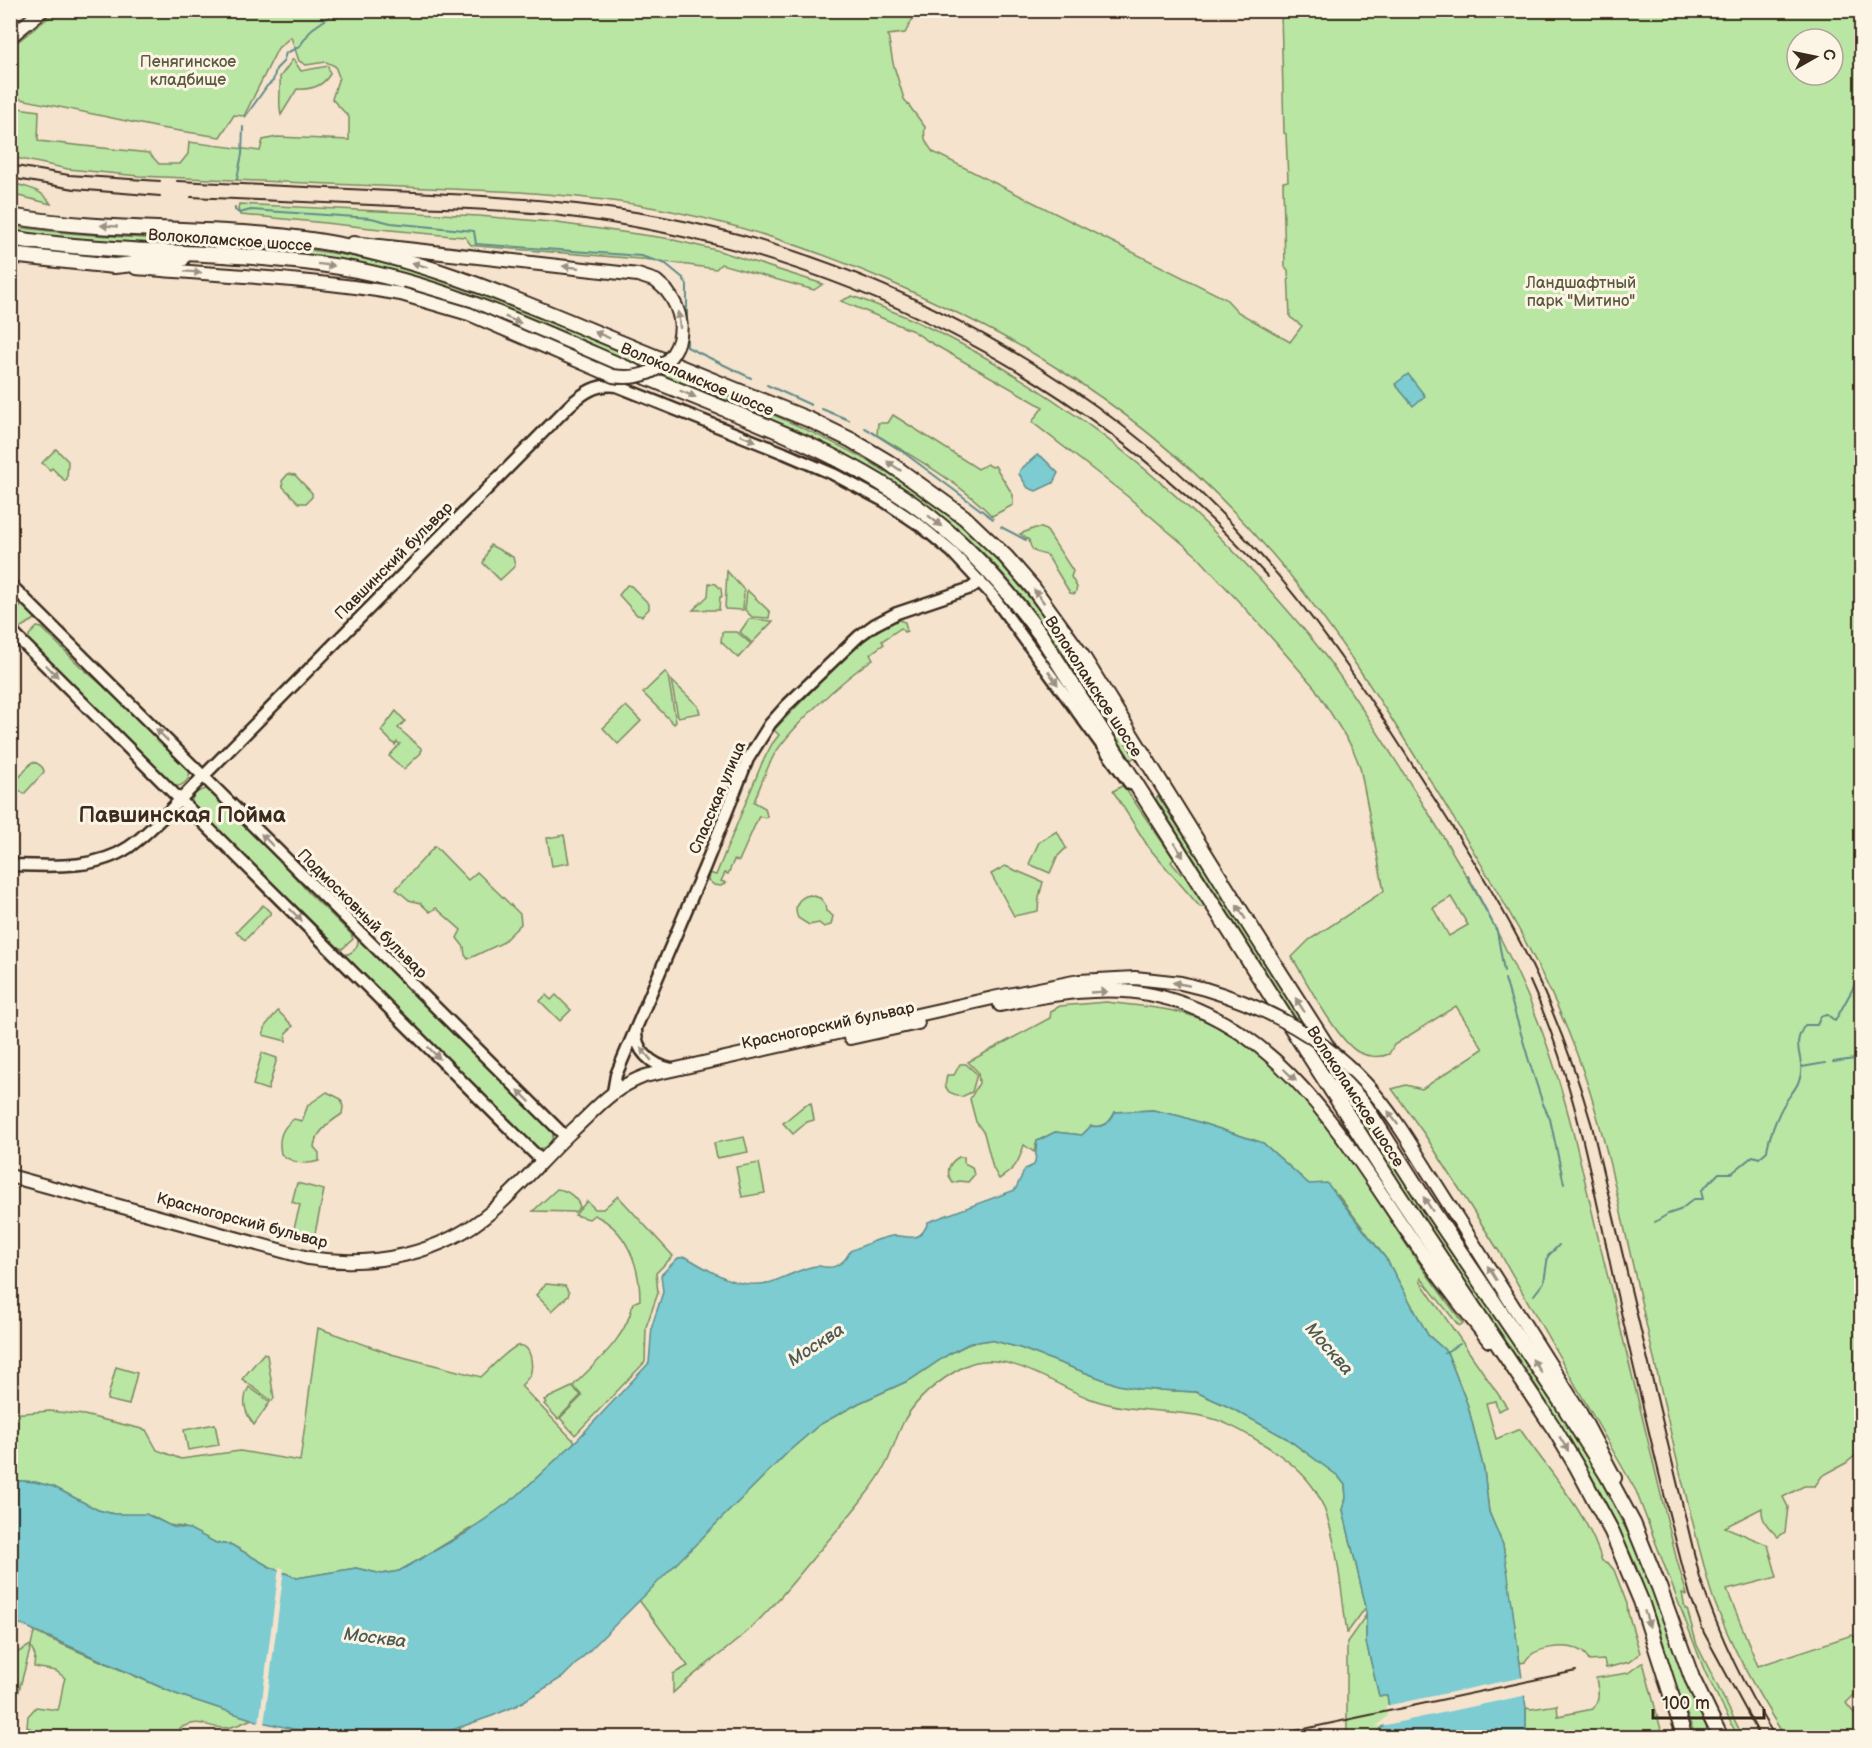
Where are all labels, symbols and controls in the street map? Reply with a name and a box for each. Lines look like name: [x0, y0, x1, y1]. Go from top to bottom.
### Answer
north arrow: [1785, 27, 1845, 87]
text: С: [1818, 48, 1839, 62]
park label: Пенягинское кладбище: [140, 53, 236, 90]
one-way arrow: [100, 222, 119, 231]
street label: Волоколамское шоссе: [147, 226, 313, 256]
one-way arrow: [317, 260, 336, 270]
one-way arrow: [411, 260, 429, 269]
one-way arrow: [561, 263, 580, 272]
one-way arrow: [183, 267, 202, 277]
park label: Ландшафтный парк "Митино": [1525, 274, 1636, 311]
one-way arrow: [675, 310, 684, 329]
one-way arrow: [504, 315, 522, 325]
one-way arrow: [593, 330, 611, 339]
street label: Волоколамское шоссе: [618, 339, 776, 421]
one-way arrow: [679, 389, 697, 399]
one-way arrow: [739, 434, 757, 443]
one-way arrow: [887, 460, 903, 472]
street label: Павшинский бульвар: [331, 498, 457, 624]
one-way arrow: [927, 514, 943, 527]
one-way arrow: [1033, 588, 1045, 603]
street label: Волоколамское шоссе: [1040, 613, 1146, 761]
one-way arrow: [44, 664, 58, 678]
one-way arrow: [1047, 669, 1059, 685]
one-way arrow: [155, 729, 169, 743]
street label: Спасская улица: [686, 738, 750, 857]
district label: Павшинская Пойма: [78, 802, 286, 829]
one-way arrow: [260, 834, 274, 848]
one-way arrow: [1174, 842, 1185, 859]
street label: Подмосковный бульвар: [293, 845, 431, 983]
one-way arrow: [1236, 904, 1247, 921]
one-way arrow: [289, 908, 303, 922]
one-way arrow: [1172, 979, 1191, 988]
one-way arrow: [1089, 987, 1108, 996]
one-way arrow: [1295, 997, 1306, 1013]
street label: Красногорский бульвар: [740, 998, 916, 1054]
street label: Волоколамское шоссе: [1302, 1023, 1408, 1171]
one-way arrow: [427, 1045, 441, 1059]
one-way arrow: [640, 1047, 653, 1062]
one-way arrow: [1283, 1067, 1297, 1081]
one-way arrow: [517, 1090, 531, 1104]
one-way arrow: [1387, 1110, 1399, 1126]
street label: Красногорский бульвар: [155, 1189, 329, 1253]
one-way arrow: [1422, 1197, 1434, 1213]
one-way arrow: [1487, 1265, 1498, 1281]
water label: Москва: [1300, 1318, 1358, 1380]
water label: Москва: [784, 1319, 848, 1371]
one-way arrow: [1531, 1358, 1542, 1375]
one-way arrow: [1558, 1436, 1569, 1452]
one-way arrow: [1643, 1610, 1652, 1628]
water label: Москва: [342, 1624, 408, 1652]
scale bar: [1653, 1682, 1764, 1720]
text: 100 m: [1662, 1693, 1710, 1714]

